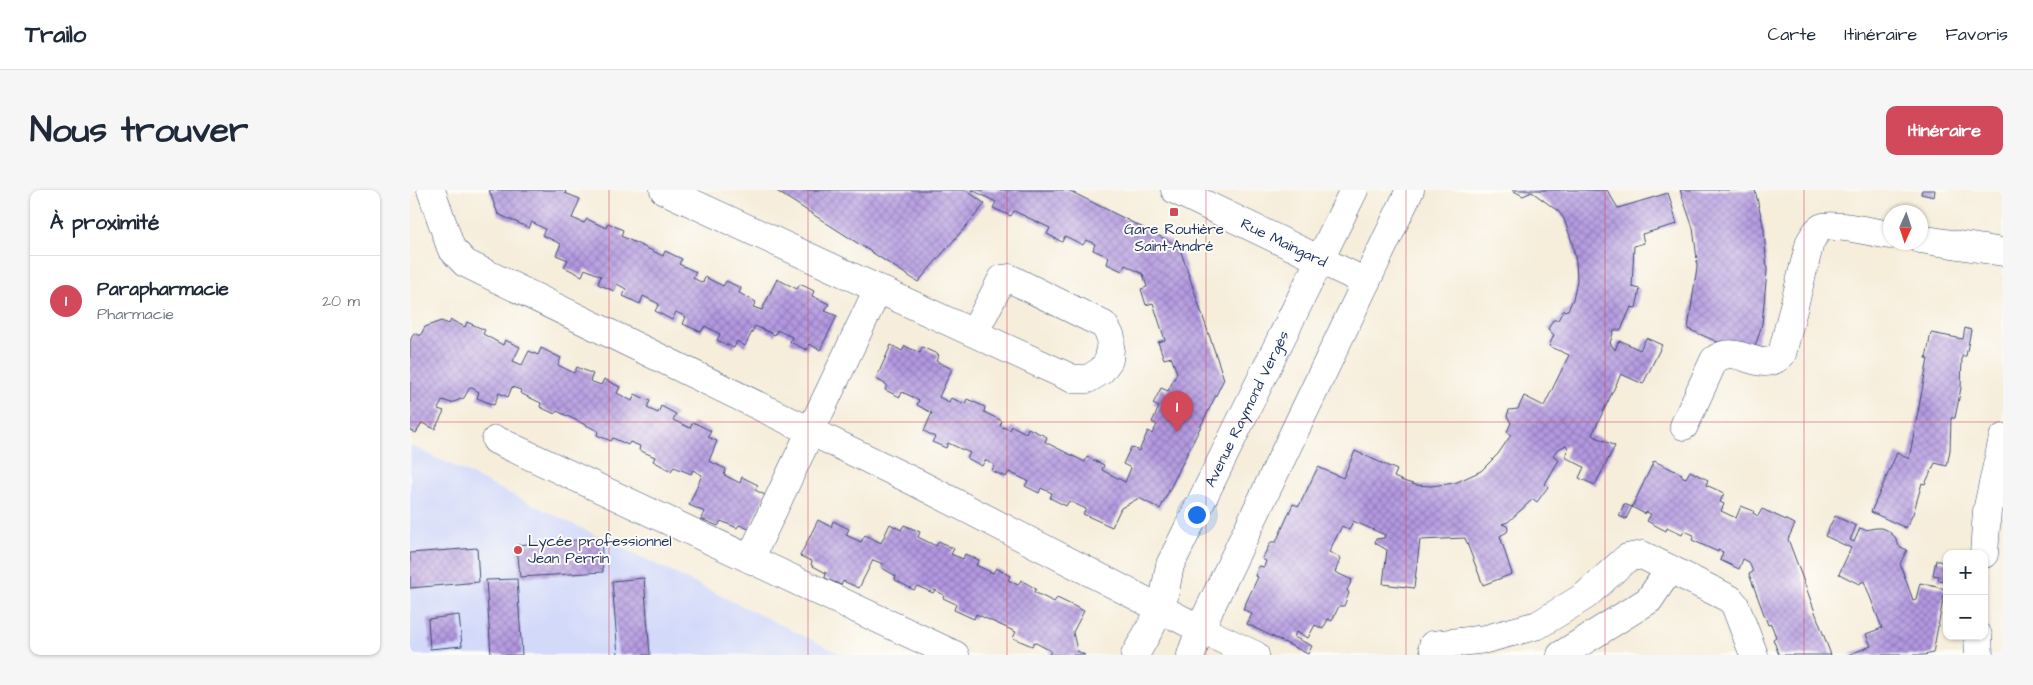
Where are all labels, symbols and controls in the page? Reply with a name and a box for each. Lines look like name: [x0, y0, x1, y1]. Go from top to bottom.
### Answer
text: Trailo: [25, 18, 86, 52]
text: Carte: [1767, 22, 1816, 47]
text: Itinéraire: [1844, 22, 1917, 47]
text: Favoris: [1945, 22, 2008, 47]
text: Nous trouver: [30, 106, 248, 155]
button: Itinéraire: [1886, 106, 2003, 155]
north arrow: [1883, 205, 1928, 250]
marker: Gare Routière Saint-André: [1168, 206, 1180, 218]
text: À proximité: [50, 208, 159, 237]
street label: Rue Maingard: [1237, 213, 1331, 272]
place label: Gare Routière Saint-André: [1124, 219, 1224, 257]
text: Parapharmacie: [97, 276, 229, 303]
text: 1: [65, 290, 67, 312]
text: 20 m: [322, 290, 360, 312]
text: Pharmacie: [97, 303, 174, 325]
street label: Avenue Raymond Vergès: [1199, 326, 1294, 490]
pin: 1: [1161, 391, 1193, 432]
your location: [1184, 502, 1210, 528]
place label: Lycée professionnel Jean Perrin: [528, 531, 672, 569]
marker: Lycée professionnel Jean Perrin: [512, 544, 524, 556]
map controls: [1943, 550, 1988, 640]
button: +: [1943, 550, 1988, 595]
button: −: [1943, 595, 1988, 640]

